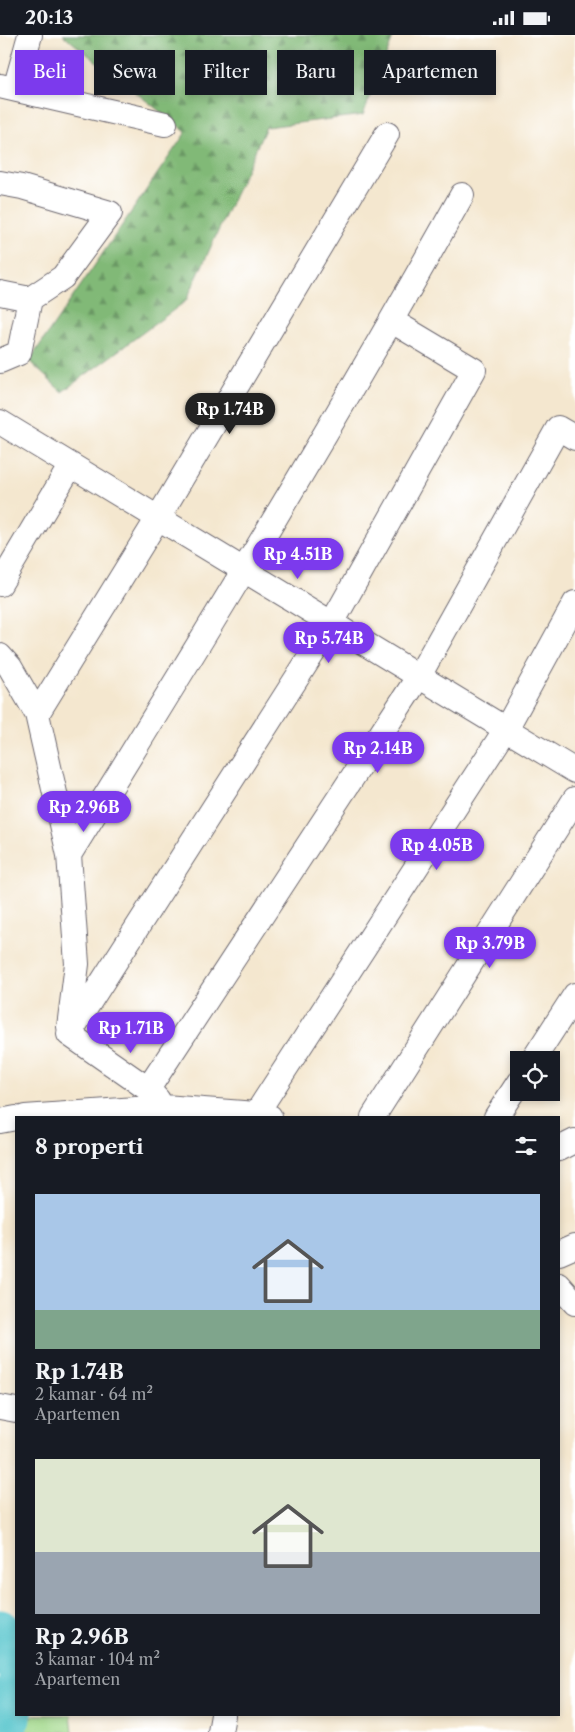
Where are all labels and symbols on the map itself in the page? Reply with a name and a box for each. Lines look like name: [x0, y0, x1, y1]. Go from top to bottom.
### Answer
pin: Rp 1.74B: [178, 393, 282, 435]
pin: Rp 4.51B: [246, 537, 350, 580]
pin: Rp 5.74B: [277, 621, 381, 664]
pin: Rp 2.14B: [326, 731, 430, 774]
pin: Rp 2.96B: [32, 791, 136, 833]
pin: Rp 4.05B: [385, 829, 489, 871]
pin: Rp 3.79B: [438, 927, 542, 969]
pin: Rp 1.71B: [79, 1011, 183, 1054]

